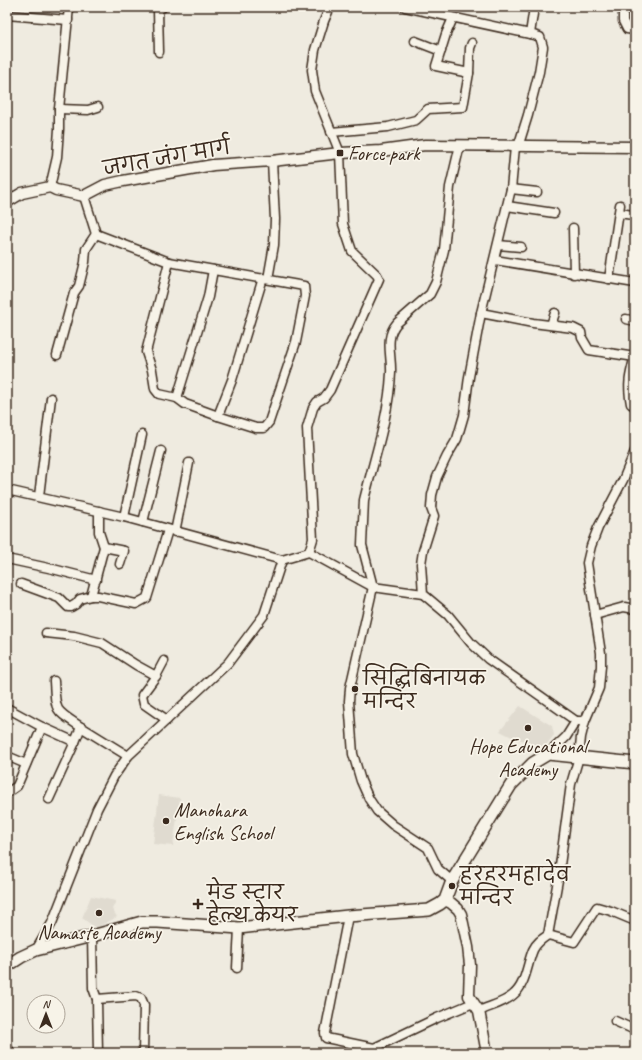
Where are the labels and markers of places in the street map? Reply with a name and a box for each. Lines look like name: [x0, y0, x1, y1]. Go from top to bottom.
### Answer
place label: Force park: [348, 141, 421, 166]
marker: Force park: [335, 148, 345, 158]
place label: सिद्धिबिनायक मन्दिर: [362, 663, 486, 714]
marker: सिद्धिबिनायक मन्दिर: [350, 684, 360, 694]
marker: Hope Educational Academy: [523, 723, 533, 733]
place label: Hope Educational Academy: [469, 734, 591, 782]
place label: Manohara English School: [174, 798, 276, 846]
marker: Manohara English School: [161, 816, 171, 826]
place label: हरहरमहादेव मन्दिर: [459, 859, 571, 910]
place label: मेड स्टार हेल्थ केयर: [206, 877, 299, 928]
marker: हरहरमहादेव मन्दिर: [447, 881, 457, 891]
marker: मेड स्टार हेल्थ केयर: [192, 898, 204, 910]
marker: Namaste Academy: [94, 908, 104, 918]
place label: Namaste Academy: [38, 920, 163, 945]

